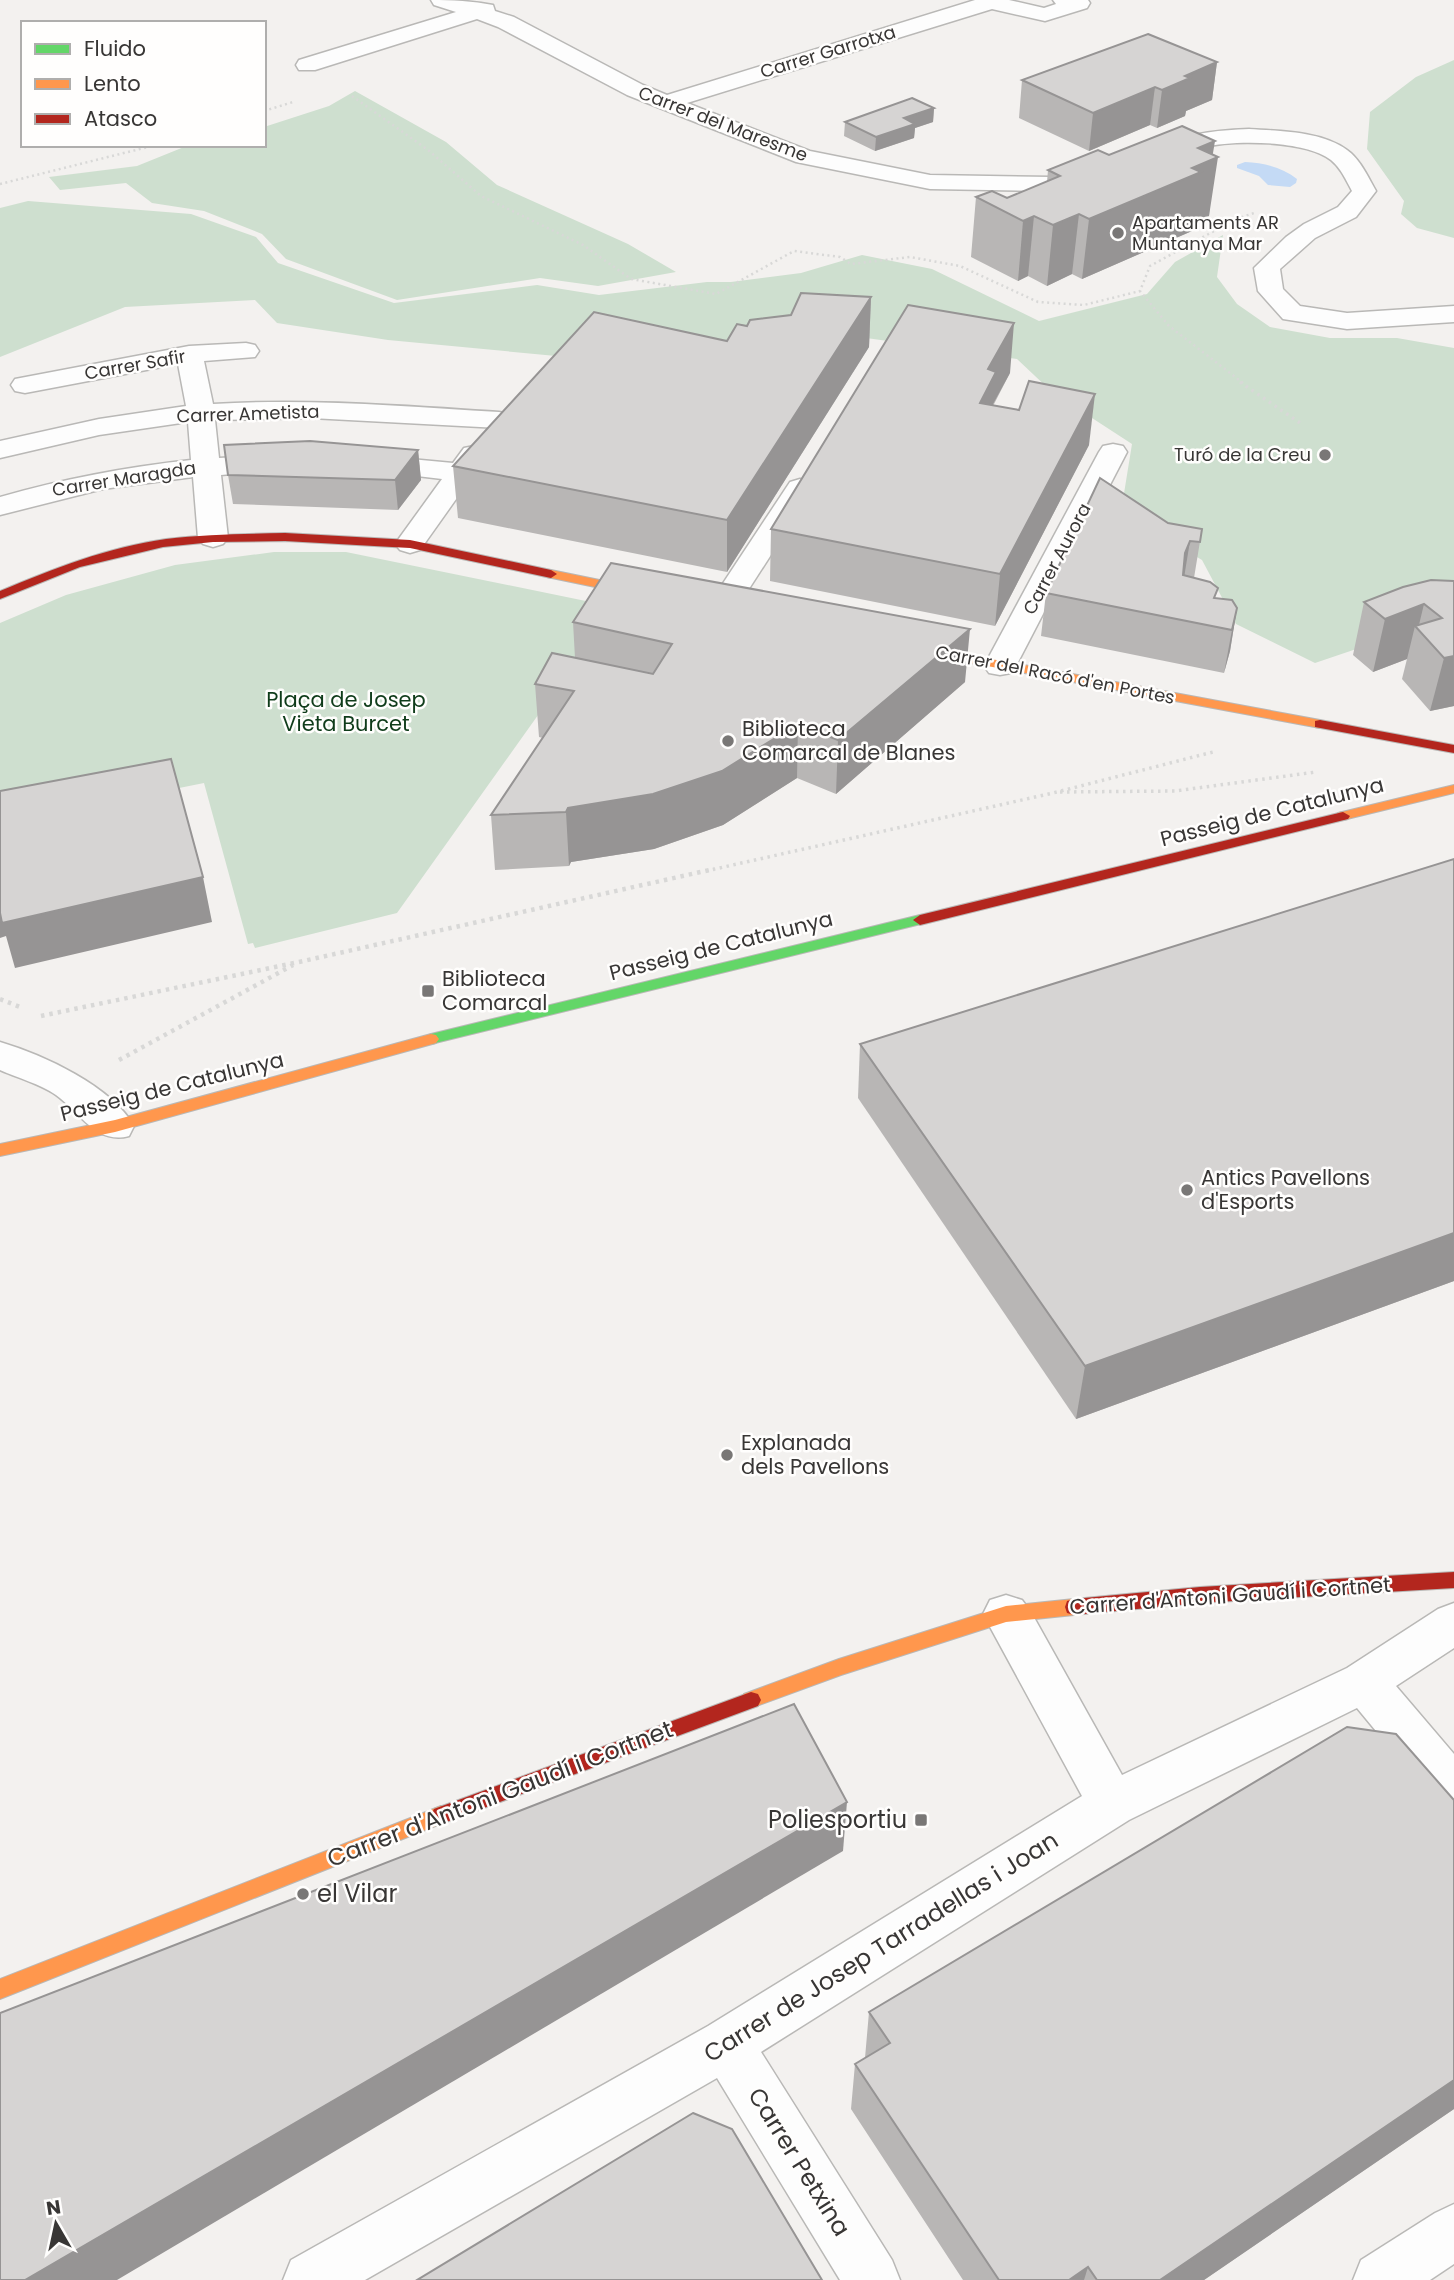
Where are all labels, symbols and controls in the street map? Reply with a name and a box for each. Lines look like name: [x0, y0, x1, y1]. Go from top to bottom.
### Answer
street label: Carrer Garrotxa: [757, 19, 899, 84]
legend: [21, 21, 266, 147]
text: Fluido: [84, 34, 146, 63]
text: Lento: [84, 69, 141, 98]
street label: Carrer del Maresme: [635, 80, 811, 167]
text: Atasco: [84, 104, 157, 133]
place label: Apartaments AR Muntanya Mar: [1132, 210, 1279, 256]
marker: Apartaments AR Muntanya Mar: [1110, 225, 1126, 241]
street label: Carrer Safir: [83, 343, 188, 386]
street label: Carrer Ametista: [176, 399, 320, 428]
place label: Turó de la Creu: [1174, 442, 1311, 467]
marker: Turó de la Creu: [1317, 447, 1333, 463]
street label: Carrer Maragda: [50, 455, 198, 502]
street label: Carrer Aurora: [1017, 499, 1096, 619]
street label: Carrer del Racó d'en Portes: [933, 639, 1177, 710]
park label: Plaça de Josep Vieta Burcet: [266, 685, 426, 738]
place label: Biblioteca Comarcal de Blanes: [742, 714, 956, 767]
marker: Biblioteca Comarcal de Blanes: [720, 733, 736, 749]
street label: Passeig de Catalunya: [1157, 770, 1387, 853]
street label: Passeig de Catalunya: [606, 904, 836, 987]
place label: Biblioteca Comarcal: [442, 964, 547, 1017]
marker: Biblioteca Comarcal: [420, 983, 436, 999]
street label: Passeig de Catalunya: [57, 1045, 287, 1128]
place label: Antics Pavellons d'Esports: [1201, 1163, 1370, 1216]
marker: Antics Pavellons d'Esports: [1179, 1182, 1195, 1198]
place label: Explanada dels Pavellons: [741, 1428, 889, 1481]
marker: Explanada dels Pavellons: [719, 1447, 735, 1463]
street label: Carrer d'Antoni Gaudí i Cortnet: [1068, 1570, 1392, 1621]
street label: Carrer d'Antoni Gaudí i Cortnet: [322, 1712, 677, 1875]
place label: Poliesportiu: [768, 1803, 907, 1836]
marker: Poliesportiu: [913, 1812, 929, 1828]
street label: Carrer de Josep Tarradellas i Joan: [697, 1823, 1064, 2070]
place label: el Vilar: [317, 1877, 397, 1910]
marker: el Vilar: [295, 1886, 311, 1902]
street label: Carrer Petxina: [741, 2081, 858, 2242]
north arrow: [21, 2189, 91, 2259]
text: N: [44, 2193, 63, 2222]

